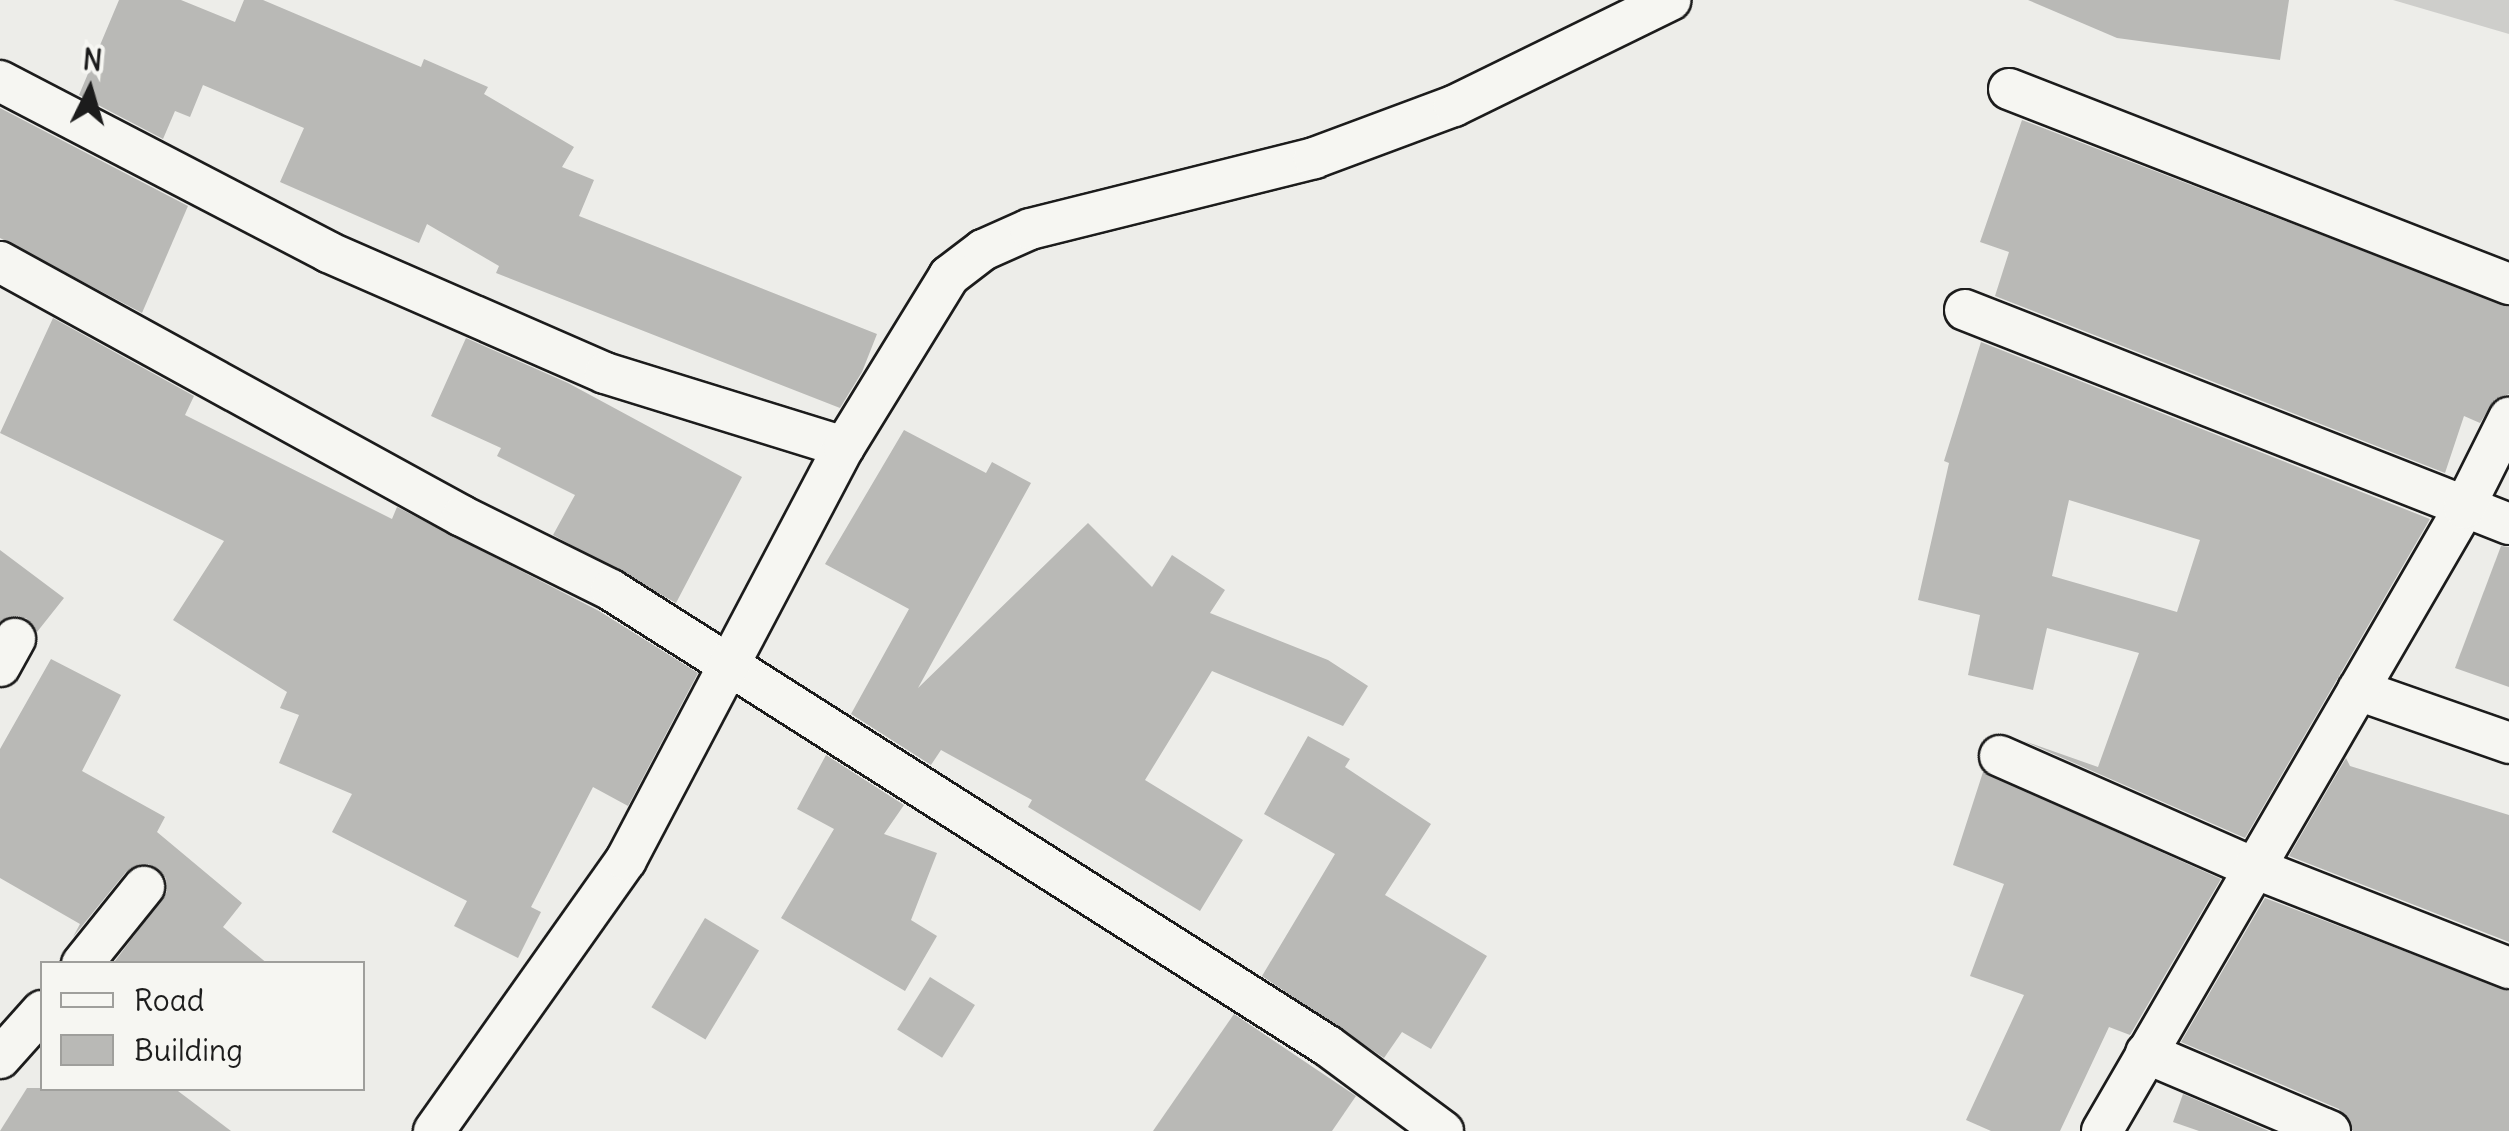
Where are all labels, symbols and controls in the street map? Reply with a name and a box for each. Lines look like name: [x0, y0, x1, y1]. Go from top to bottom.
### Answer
north arrow: [40, 40, 140, 140]
text: N: [81, 41, 104, 79]
legend: [40, 961, 365, 1091]
text: Road: [134, 981, 204, 1019]
text: Building: [134, 1031, 243, 1069]

